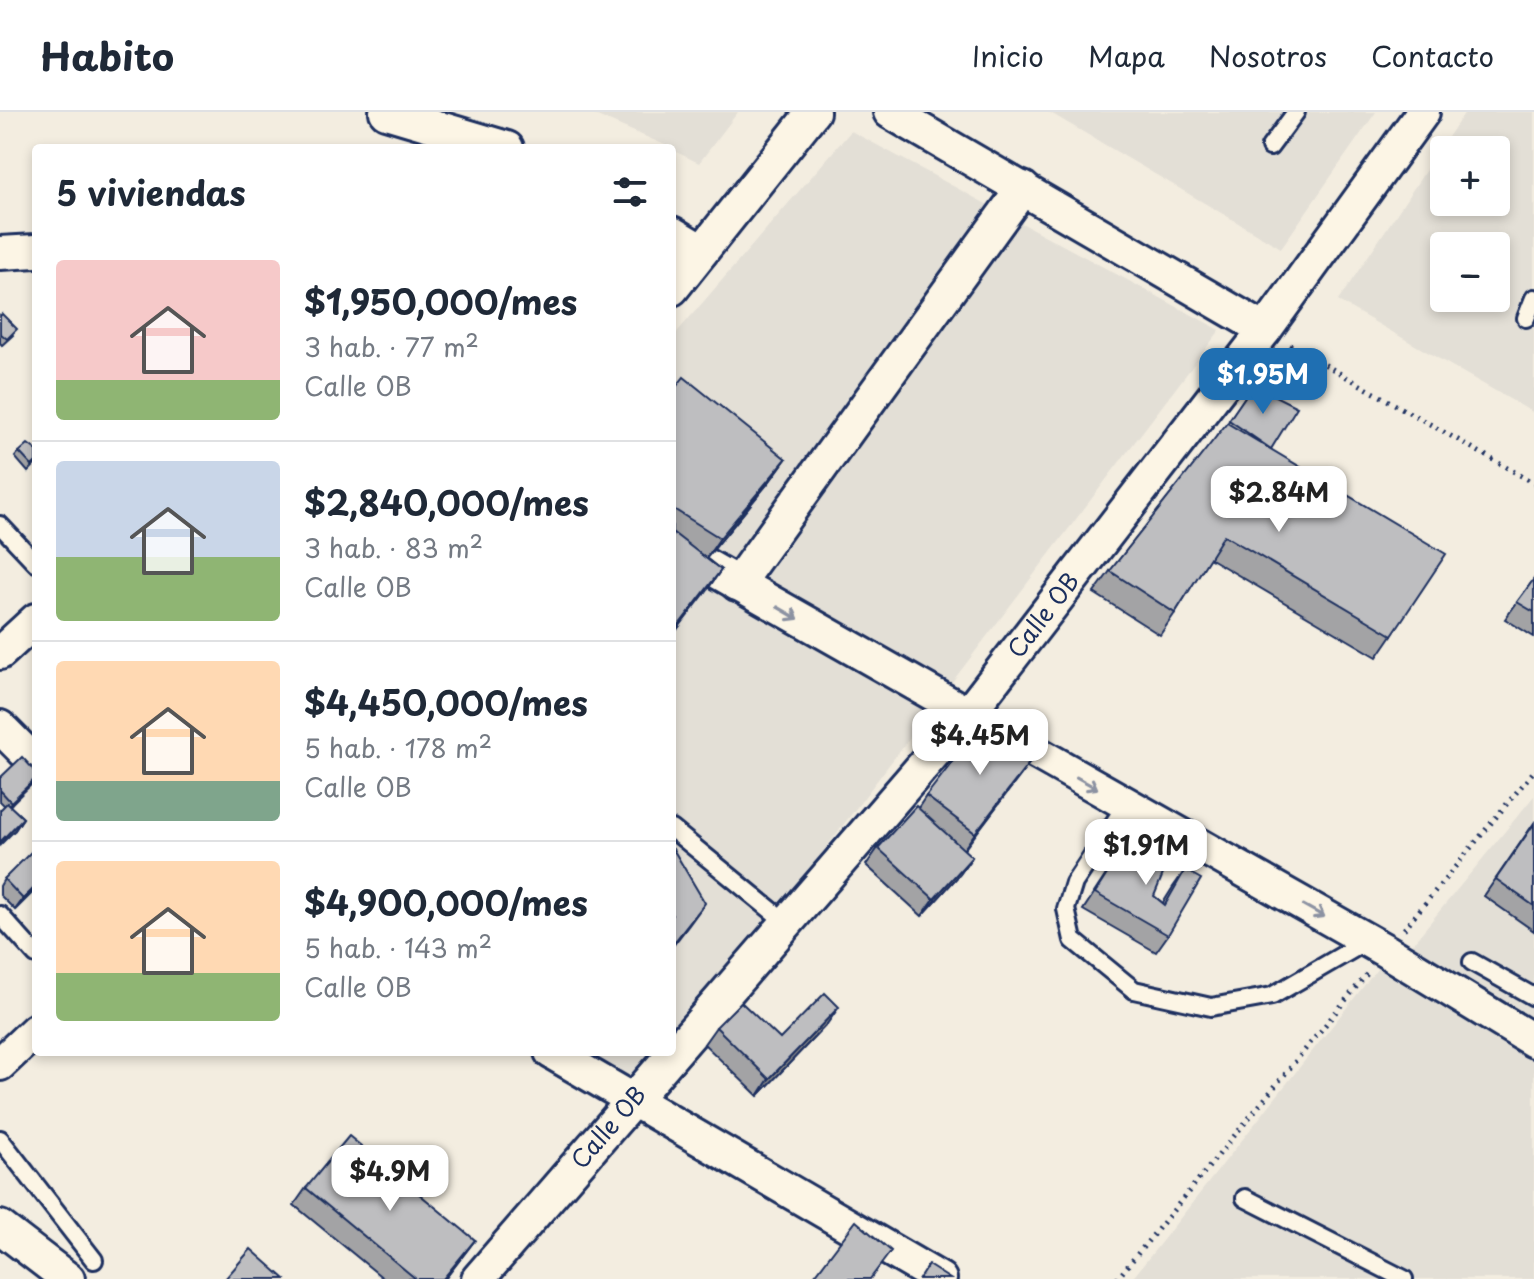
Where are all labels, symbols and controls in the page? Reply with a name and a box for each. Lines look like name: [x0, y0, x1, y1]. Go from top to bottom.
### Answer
text: Habito: [40, 27, 174, 84]
text: Inicio: [972, 34, 1044, 77]
text: Mapa: [1088, 34, 1165, 77]
text: Nosotros: [1209, 34, 1327, 77]
text: Contacto: [1371, 34, 1494, 77]
map controls: [1430, 136, 1510, 312]
button: +: [1430, 136, 1510, 216]
text: 5 viviendas: [56, 166, 246, 218]
icon: filters: [608, 170, 652, 214]
button: −: [1430, 232, 1510, 312]
text: $1,950,000/mes: [304, 275, 577, 327]
icon: home: [120, 292, 216, 388]
text: 3 hab. · 77 m²: [304, 327, 479, 366]
pin: $1.95M: [1198, 348, 1328, 416]
text: $1.95M: [1217, 354, 1309, 393]
text: Calle 0B: [304, 366, 412, 405]
pin: $2.84M: [1214, 466, 1344, 534]
text: $2.84M: [1229, 472, 1329, 511]
text: $2,840,000/mes: [304, 476, 589, 528]
icon: home: [120, 493, 216, 589]
text: 3 hab. · 83 m²: [304, 528, 483, 567]
street label: Calle 0B: [998, 564, 1087, 665]
text: Calle 0B: [304, 567, 412, 606]
one-way arrow: [776, 605, 799, 621]
text: $4,450,000/mes: [304, 676, 588, 728]
icon: home: [120, 693, 216, 789]
pin: $4.45M: [915, 709, 1045, 777]
text: $4.45M: [930, 715, 1030, 754]
text: 5 hab. · 178 m²: [304, 728, 492, 767]
text: Calle 0B: [304, 767, 412, 806]
one-way arrow: [1075, 776, 1099, 791]
pin: $1.91M: [1081, 819, 1211, 887]
text: $1.91M: [1103, 825, 1189, 864]
text: $4,900,000/mes: [304, 876, 588, 928]
icon: home: [120, 893, 216, 989]
one-way arrow: [1302, 903, 1325, 919]
text: 5 hab. · 143 m²: [304, 928, 492, 967]
text: Calle 0B: [304, 967, 412, 1006]
street label: Calle 0B: [561, 1077, 654, 1176]
pin: $4.9M: [334, 1145, 446, 1213]
text: $4.9M: [349, 1151, 431, 1190]

